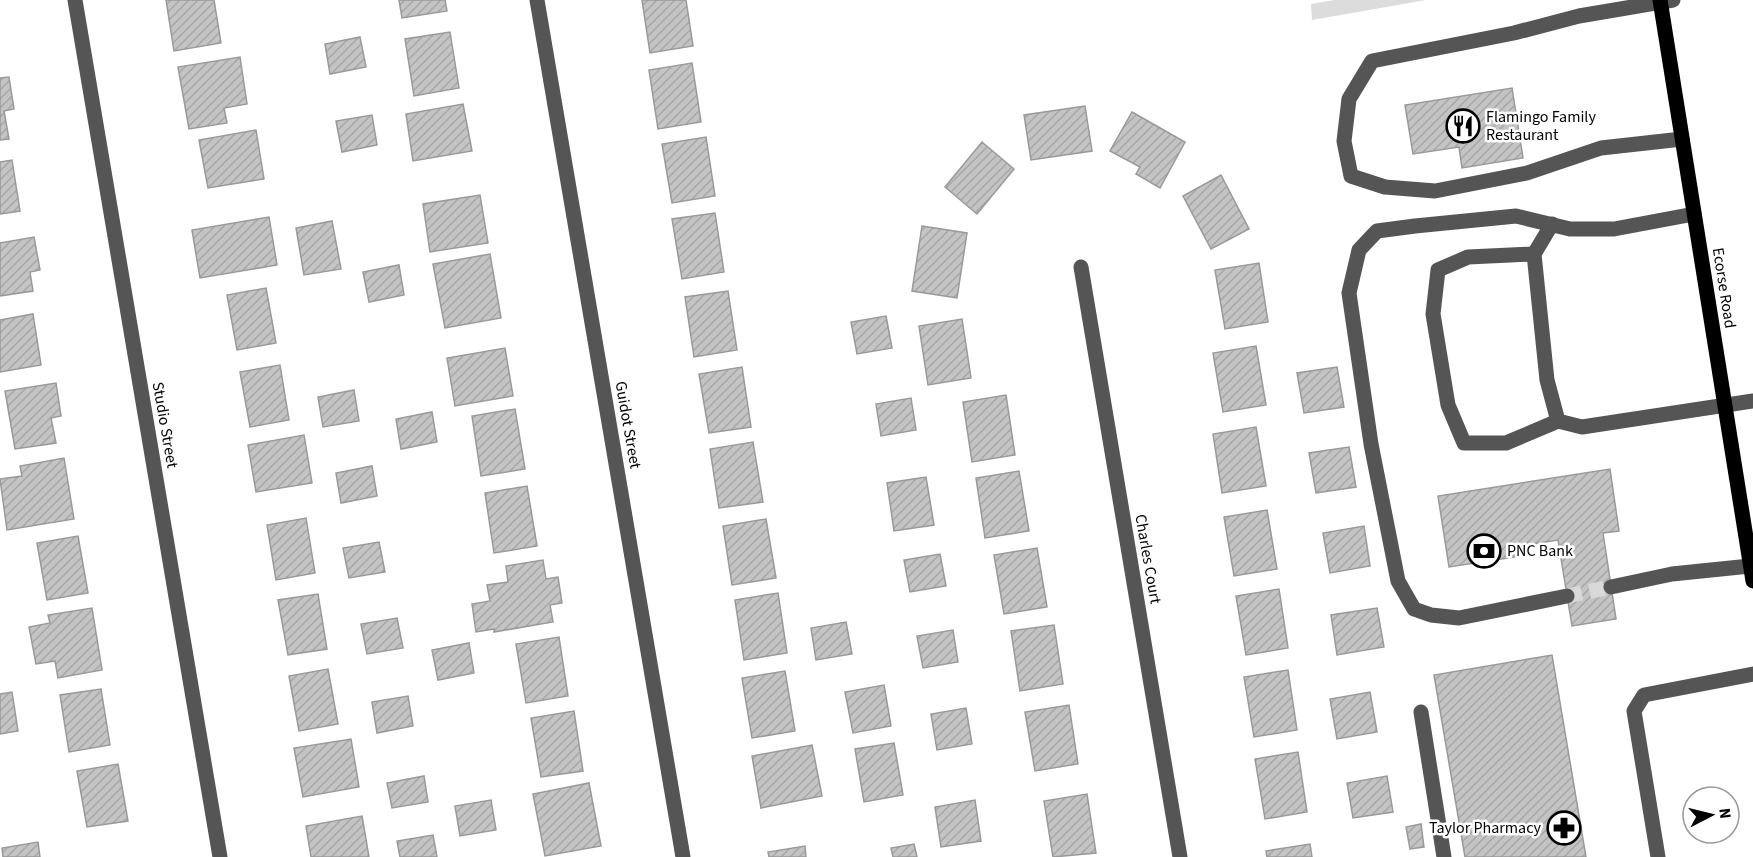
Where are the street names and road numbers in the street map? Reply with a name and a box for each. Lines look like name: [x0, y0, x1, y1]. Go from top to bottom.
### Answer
street label: Ecorse Road: [1707, 246, 1741, 330]
street label: Studio Street: [147, 380, 183, 470]
street label: Guidot Street: [609, 380, 647, 471]
street label: Charles Court: [1129, 512, 1167, 606]

